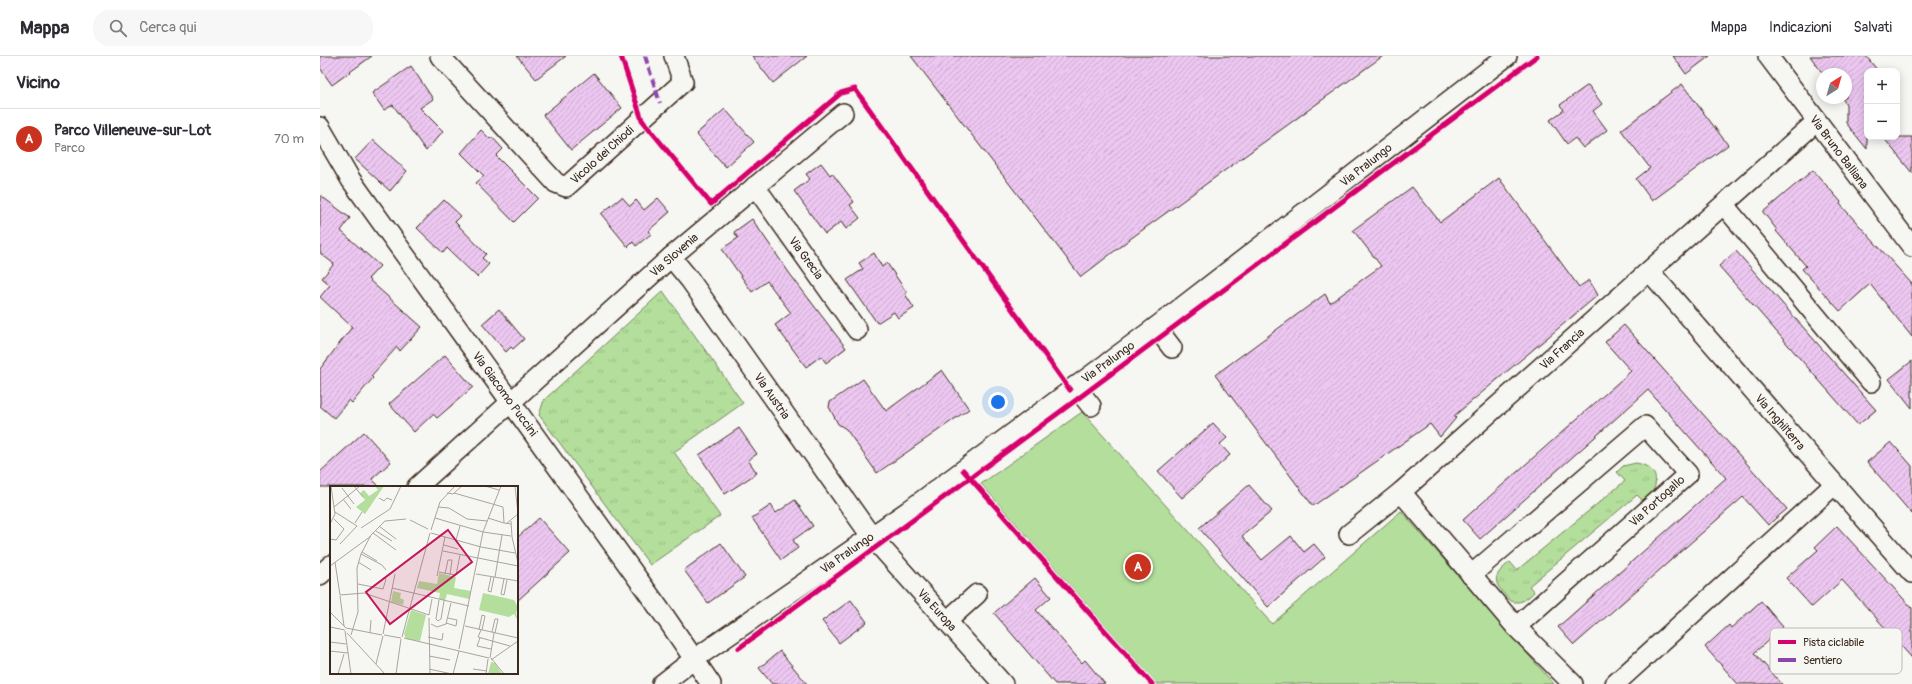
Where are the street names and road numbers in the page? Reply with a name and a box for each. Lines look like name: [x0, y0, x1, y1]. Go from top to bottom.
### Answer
street label: Via Bruno Balliana: [1806, 112, 1871, 192]
street label: Vicolo dei Chiodi: [568, 123, 637, 188]
street label: Via Pralungo: [1337, 140, 1396, 190]
street label: Via Slovenia: [647, 230, 702, 281]
street label: Via Grecia: [785, 234, 826, 283]
street label: Via Francia: [1537, 325, 1588, 373]
street label: Via Pralungo: [1079, 338, 1138, 387]
street label: Via Giacomo Puccini: [469, 349, 540, 440]
street label: Via Austria: [750, 370, 793, 423]
street label: Via Inghilterra: [1751, 391, 1808, 454]
street label: Via Portogallo: [1626, 472, 1689, 530]
street label: Via Pralungo: [818, 529, 877, 577]
street label: Via Europa: [914, 586, 960, 635]

